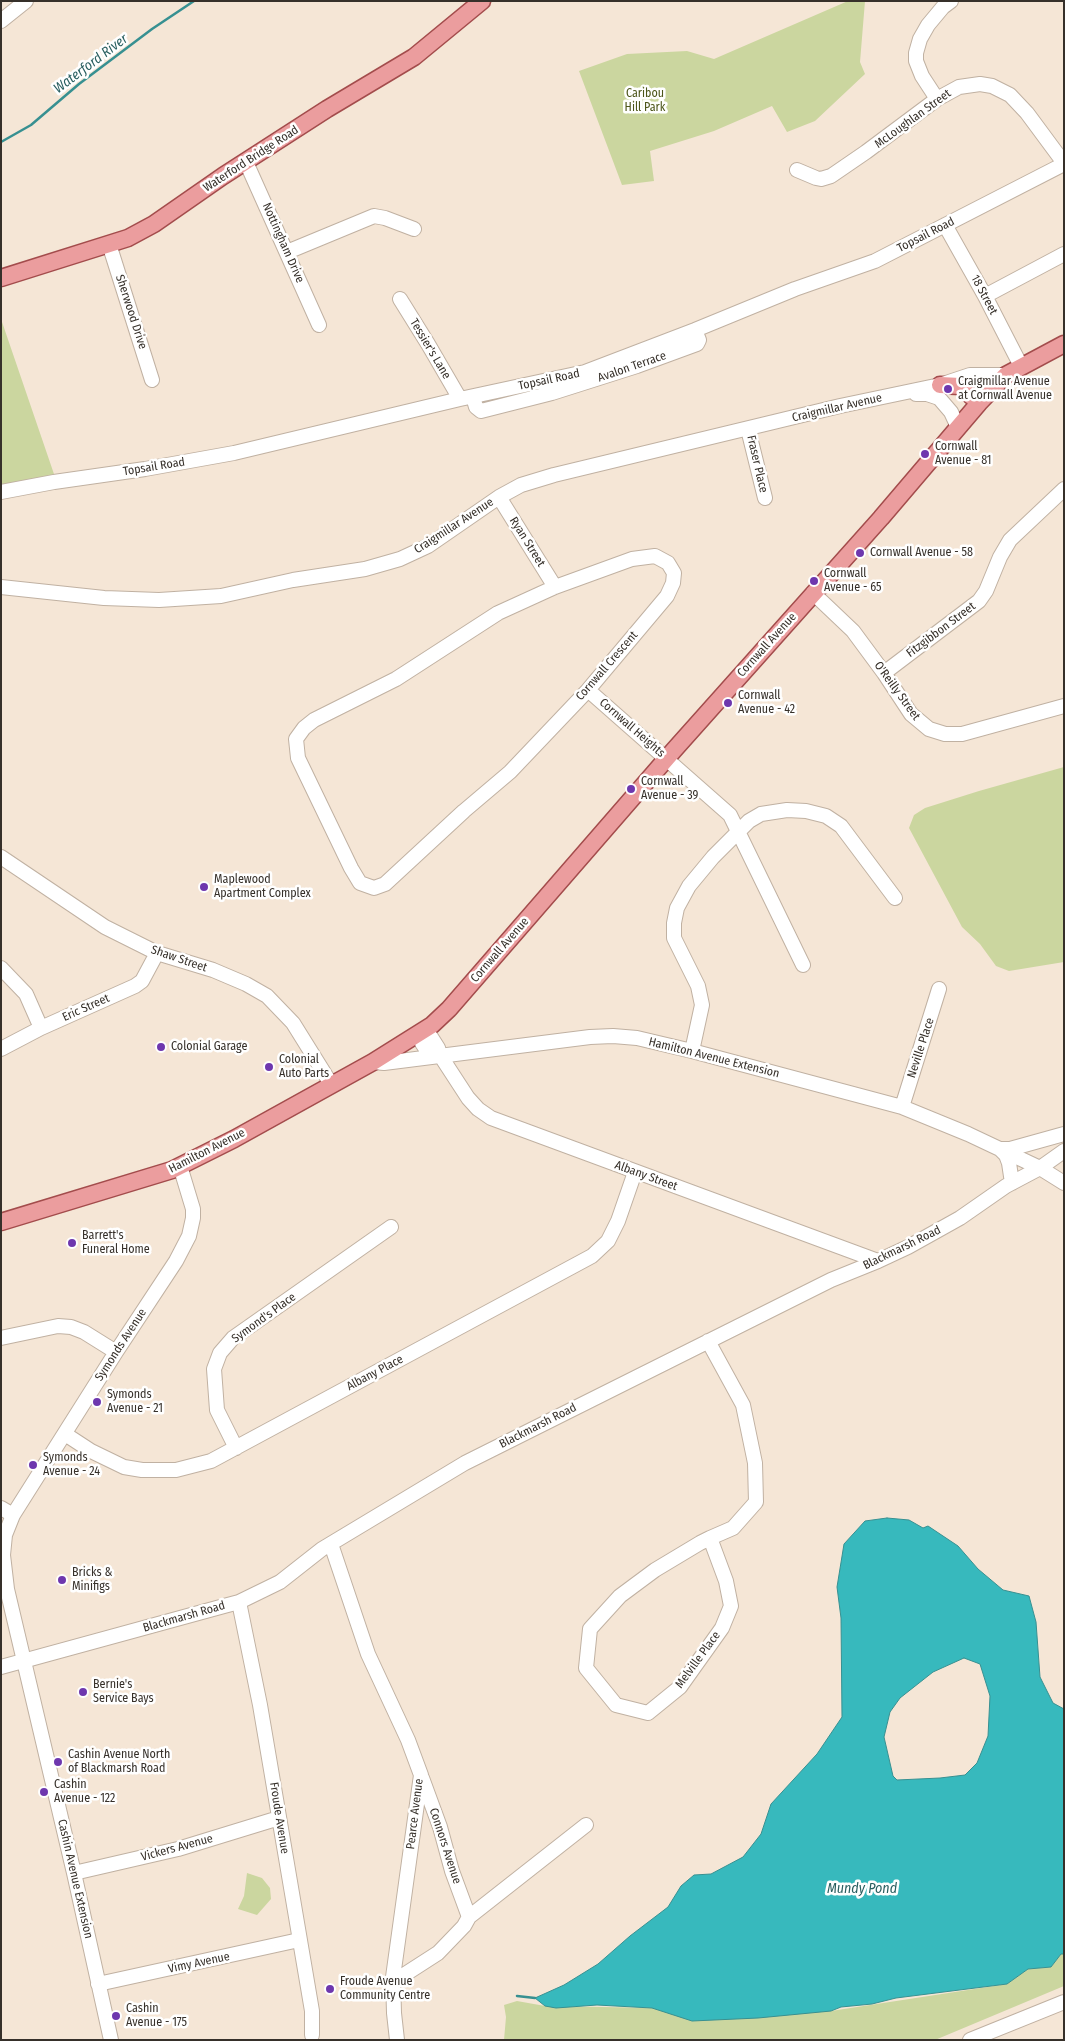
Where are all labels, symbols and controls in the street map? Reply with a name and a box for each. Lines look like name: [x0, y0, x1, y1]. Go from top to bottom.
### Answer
water label: Waterford River: [51, 31, 131, 97]
street label: McLoughlan Street: [872, 86, 954, 152]
park label: Caribou Hill Park: [625, 87, 665, 115]
street label: Waterford Bridge Road: [201, 123, 301, 195]
street label: Nottingham Drive: [259, 201, 307, 285]
street label: Topsail Road: [895, 214, 957, 256]
street label: Sherwood Drive: [112, 273, 150, 351]
street label: 18 Street: [968, 273, 1000, 317]
street label: Tessier's Lane: [406, 316, 454, 382]
street label: Avalon Terrace: [596, 349, 668, 385]
street label: Topsail Road: [517, 366, 581, 394]
place label: Craigmillar Avenue at Cornwall Avenue: [958, 375, 1052, 403]
marker: Craigmillar Avenue at Cornwall Avenue: [942, 383, 954, 395]
street label: Craigmillar Avenue: [791, 391, 883, 425]
street label: Fraser Place: [743, 434, 771, 494]
place label: Cornwall Avenue - 81: [935, 440, 992, 468]
marker: Cornwall Avenue - 81: [919, 448, 931, 460]
street label: Topsail Road: [122, 455, 186, 479]
street label: Craigmillar Avenue: [412, 495, 496, 557]
street label: Ryan Street: [506, 514, 548, 570]
place label: Cornwall Avenue - 58: [870, 546, 973, 560]
marker: Cornwall Avenue - 58: [854, 547, 866, 559]
place label: Cornwall Avenue - 65: [824, 567, 882, 595]
marker: Cornwall Avenue - 65: [808, 575, 820, 587]
street label: Fitzgibbon Street: [904, 599, 978, 661]
street label: Cornwall Avenue: [734, 610, 800, 680]
street label: Cornwall Crescent: [573, 628, 641, 704]
street label: O'Reilly Street: [871, 659, 923, 723]
place label: Cornwall Avenue - 42: [738, 689, 795, 717]
street label: Cornwall Heights: [596, 695, 668, 761]
marker: Cornwall Avenue - 42: [722, 697, 734, 709]
place label: Cornwall Avenue - 39: [641, 775, 698, 803]
marker: Cornwall Avenue - 39: [625, 783, 637, 795]
place label: Maplewood Apartment Complex: [214, 873, 311, 901]
marker: Maplewood Apartment Complex: [198, 881, 210, 893]
street label: Cornwall Avenue: [468, 915, 532, 985]
street label: Shaw Street: [149, 943, 209, 975]
street label: Eric Street: [60, 991, 112, 1025]
street label: Neville Place: [904, 1016, 938, 1080]
street label: Hamilton Avenue Extension: [647, 1035, 781, 1081]
place label: Colonial Garage: [171, 1040, 247, 1054]
marker: Colonial Garage: [155, 1041, 167, 1053]
place label: Colonial Auto Parts: [279, 1053, 329, 1081]
marker: Colonial Auto Parts: [263, 1061, 275, 1073]
street label: Hamilton Avenue: [166, 1126, 248, 1176]
street label: Albany Street: [613, 1158, 679, 1194]
street label: Blackmarsh Road: [861, 1223, 943, 1273]
place label: Barrett's Funeral Home: [82, 1229, 150, 1257]
marker: Barrett's Funeral Home: [66, 1237, 78, 1249]
street label: Symond's Place: [229, 1290, 299, 1346]
street label: Symonds Avenue: [92, 1306, 150, 1384]
street label: Albany Place: [344, 1352, 406, 1394]
place label: Symonds Avenue - 21: [107, 1388, 163, 1416]
marker: Symonds Avenue - 21: [91, 1396, 103, 1408]
street label: Blackmarsh Road: [497, 1400, 579, 1452]
place label: Symonds Avenue - 24: [43, 1451, 100, 1479]
marker: Symonds Avenue - 24: [27, 1459, 39, 1471]
place label: Bricks & Minifigs: [72, 1566, 112, 1594]
marker: Bricks & Minifigs: [56, 1574, 68, 1586]
street label: Blackmarsh Road: [141, 1598, 227, 1636]
street label: Melville Place: [673, 1629, 723, 1691]
place label: Bernie's Service Bays: [93, 1678, 154, 1706]
marker: Bernie's Service Bays: [77, 1686, 89, 1698]
place label: Cashin Avenue North of Blackmarsh Road: [68, 1748, 170, 1776]
marker: Cashin Avenue North of Blackmarsh Road: [52, 1756, 64, 1768]
place label: Cashin Avenue - 122: [54, 1778, 115, 1806]
street label: Pearce Avenue: [404, 1778, 426, 1850]
street label: Froude Avenue: [266, 1781, 292, 1855]
marker: Cashin Avenue - 122: [38, 1786, 50, 1798]
street label: Connors Avenue: [426, 1806, 464, 1886]
street label: Cashin Avenue Extension: [54, 1818, 96, 1940]
street label: Vickers Avenue: [140, 1832, 214, 1864]
water label: Mundy Pond: [827, 1881, 897, 1897]
street label: Vimy Avenue: [167, 1949, 231, 1977]
place label: Froude Avenue Community Centre: [340, 1975, 430, 2003]
marker: Froude Avenue Community Centre: [324, 1983, 336, 1995]
place label: Cashin Avenue - 175: [126, 2002, 187, 2030]
marker: Cashin Avenue - 175: [110, 2010, 122, 2022]

